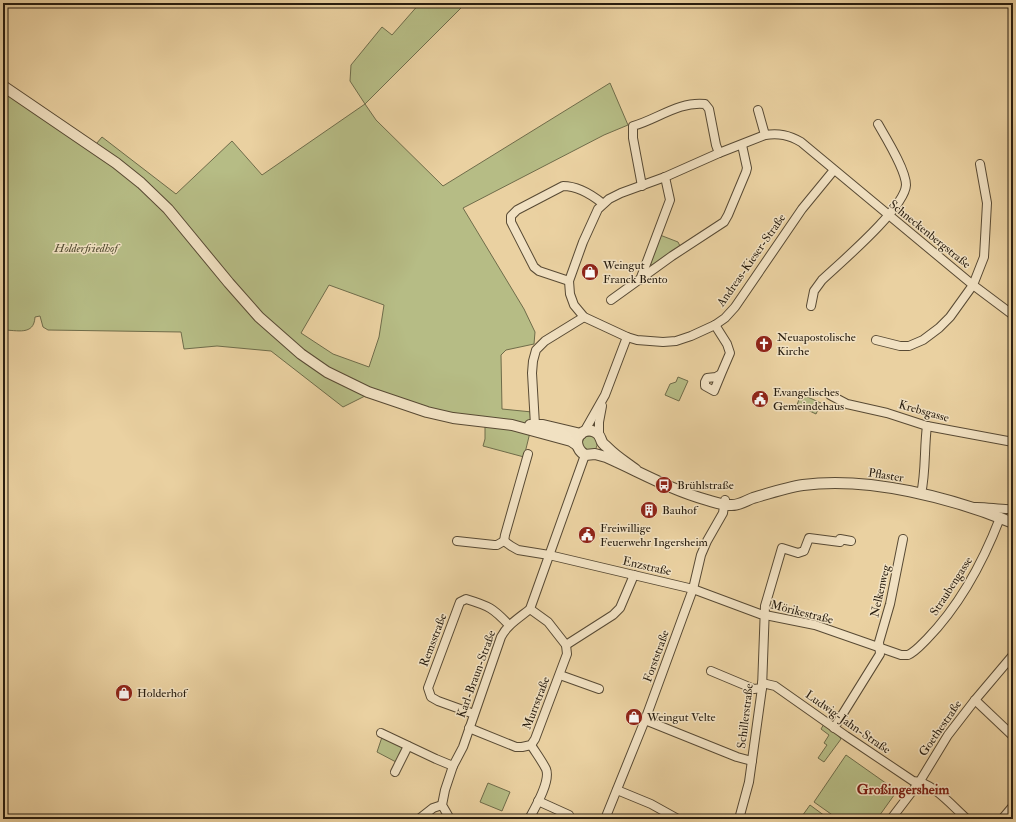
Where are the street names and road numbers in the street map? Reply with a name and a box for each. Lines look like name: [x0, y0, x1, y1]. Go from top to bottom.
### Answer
street label: Schneckenbergstraße: [886, 197, 974, 272]
street label: Andreas-Kieser-Straße: [713, 211, 789, 310]
street label: Krebsgasse: [897, 397, 951, 426]
street label: Pflaster: [867, 465, 905, 486]
street label: Enzstraße: [621, 554, 673, 579]
street label: Straubengasse: [927, 554, 976, 619]
street label: Nelkenweg: [867, 562, 894, 619]
street label: Mörikestraße: [769, 597, 835, 628]
street label: Remsstraße: [416, 611, 450, 669]
street label: Karl-Braun-Straße: [454, 628, 499, 720]
street label: Forststraße: [640, 628, 673, 684]
street label: Murrstraße: [520, 675, 553, 732]
street label: Schillerstraße: [734, 683, 757, 749]
street label: Ludwig-Jahn-Straße: [802, 687, 893, 757]
street label: Goethestraße: [916, 697, 965, 759]

